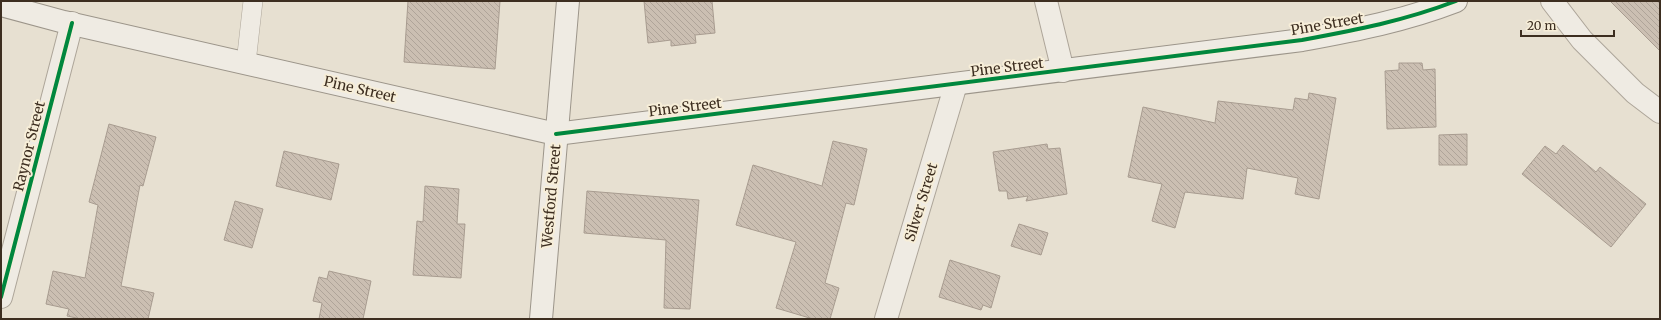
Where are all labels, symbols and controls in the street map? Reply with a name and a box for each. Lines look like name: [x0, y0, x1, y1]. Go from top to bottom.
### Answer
street label: Pine Street: [1289, 9, 1365, 39]
scale bar: [1521, 12, 1614, 38]
text: 20 m: [1527, 18, 1556, 33]
street label: Pine Street: [969, 54, 1045, 80]
street label: Pine Street: [322, 72, 398, 106]
street label: Pine Street: [647, 94, 723, 120]
street label: Raynor Street: [9, 99, 49, 193]
street label: Westford Street: [537, 143, 565, 250]
street label: Silver Street: [900, 160, 942, 244]

